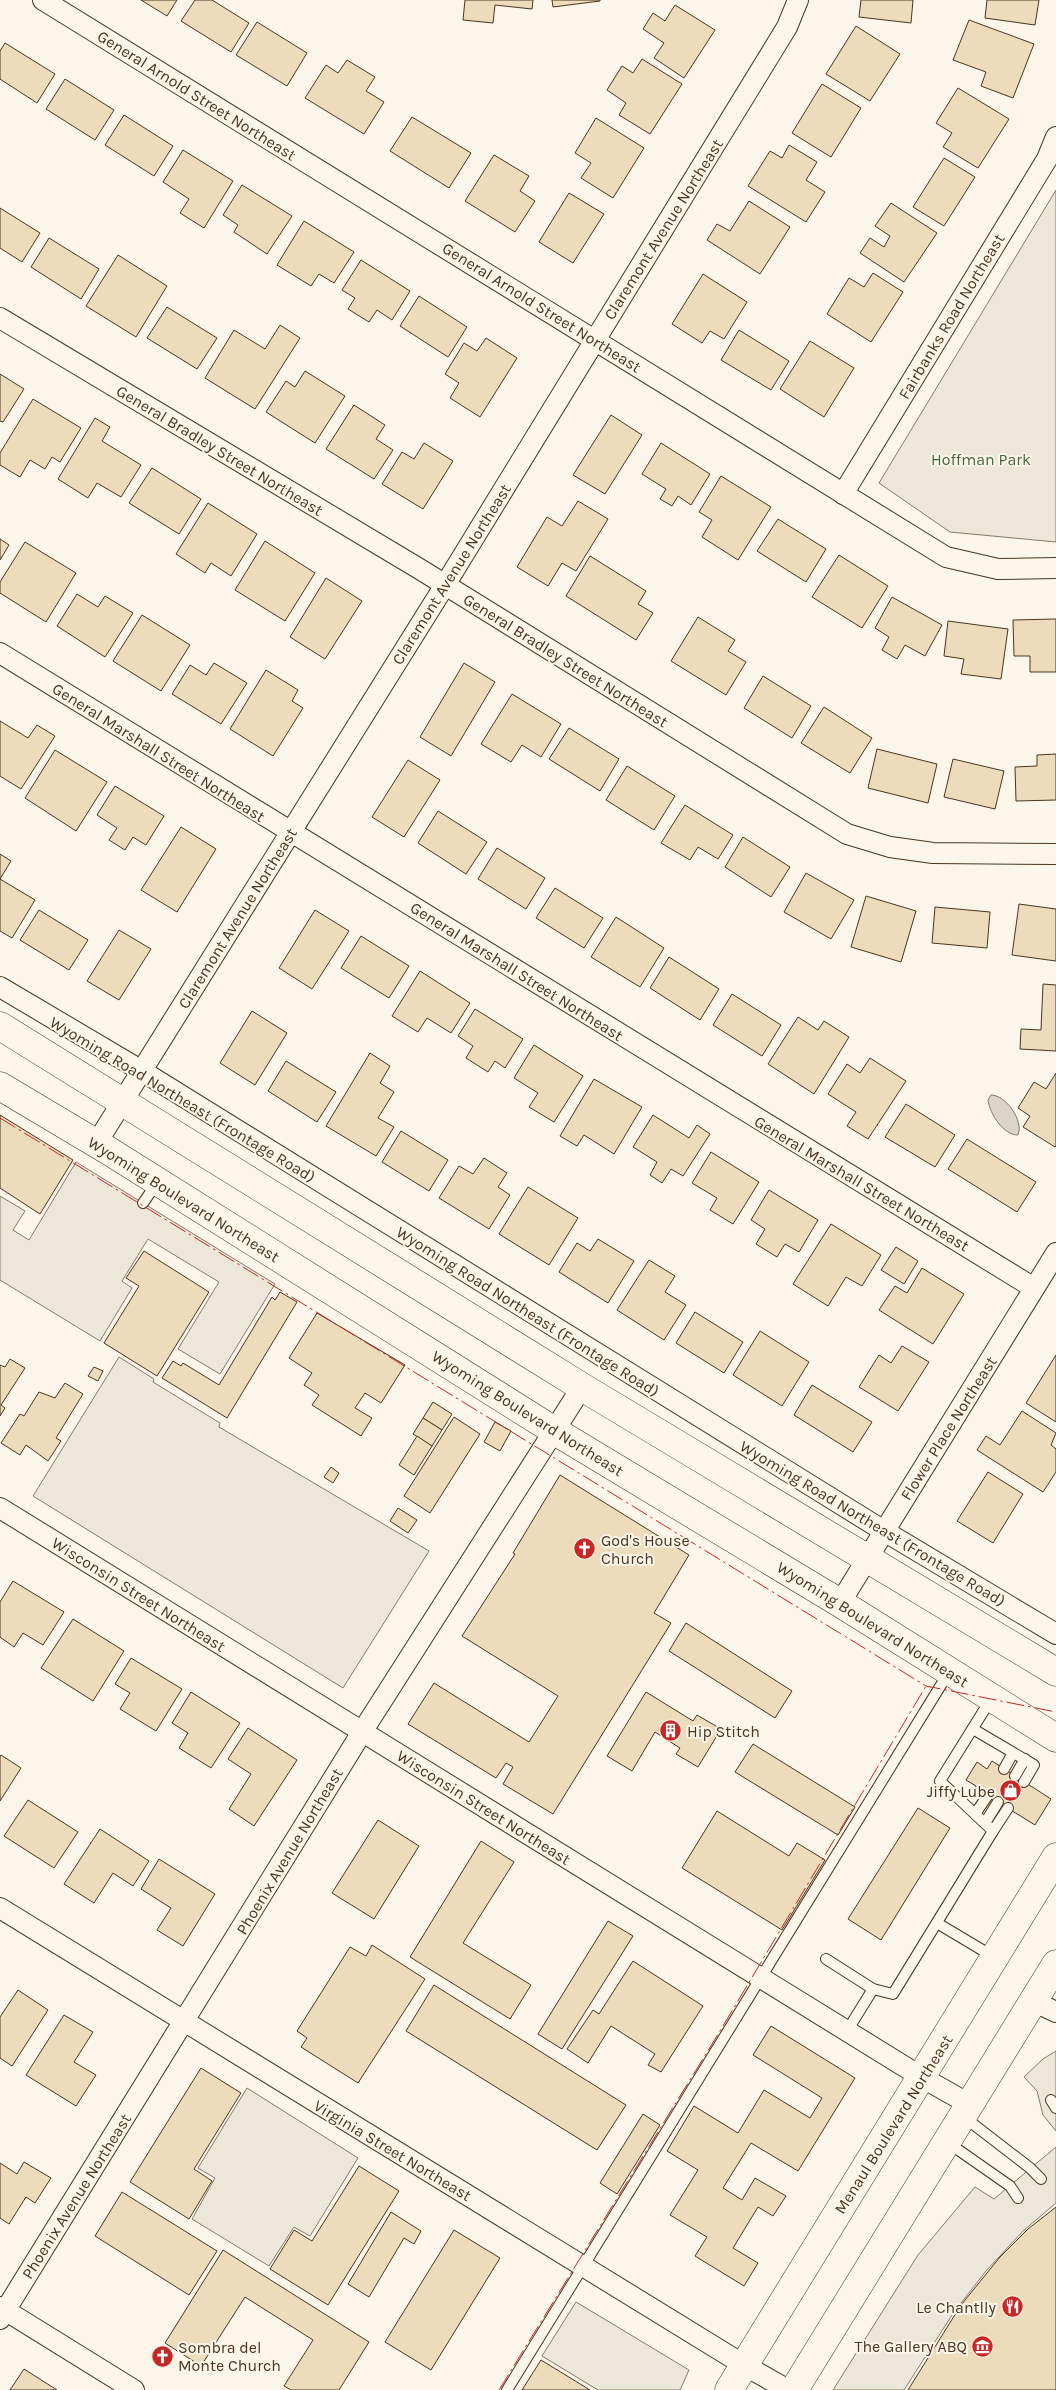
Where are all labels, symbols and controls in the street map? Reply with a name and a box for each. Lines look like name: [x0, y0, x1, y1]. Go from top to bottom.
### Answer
street label: General Arnold Street Northeast: [94, 26, 300, 165]
street label: Claremont Avenue Northeast: [600, 135, 727, 323]
street label: Fairbanks Road Northeast: [894, 230, 1008, 402]
street label: General Arnold Street Northeast: [439, 238, 645, 377]
street label: General Bradley Street Northeast: [113, 381, 326, 520]
park label: Hoffman Park: [931, 450, 1031, 469]
street label: Claremont Avenue Northeast: [388, 480, 515, 668]
street label: General Bradley Street Northeast: [460, 589, 671, 731]
street label: General Marshall Street Northeast: [49, 679, 269, 826]
street label: Claremont Avenue Northeast: [174, 824, 301, 1012]
street label: General Marshall Street Northeast: [407, 898, 627, 1045]
street label: Wyoming Road Northeast (Frontage Road): [47, 1012, 319, 1186]
street label: General Marshall Street Northeast: [751, 1112, 973, 1255]
street label: Wyoming Boulevard Northeast: [84, 1132, 283, 1266]
street label: Wyoming Road Northeast (Frontage Road): [393, 1222, 663, 1401]
street label: Wyoming Boulevard Northeast: [428, 1346, 627, 1480]
street label: Flower Place Northeast: [896, 1353, 1000, 1504]
street label: Wyoming Road Northeast (Frontage Road): [737, 1436, 1009, 1610]
place label: God's House Church: [601, 1531, 690, 1568]
street label: Wisconsin Street Northeast: [48, 1533, 229, 1656]
church icon: God's House Church: [573, 1537, 597, 1561]
street label: Wyoming Boulevard Northeast: [773, 1557, 972, 1691]
building icon: Hip Stitch: [659, 1719, 683, 1743]
place label: Hip Stitch: [687, 1722, 760, 1741]
street label: Wisconsin Street Northeast: [393, 1746, 574, 1869]
street label: Phoenix Avenue Northeast: [232, 1765, 347, 1938]
shop icon: Jiffy Lube: [999, 1779, 1023, 1803]
place label: Jiffy Lube: [927, 1782, 995, 1801]
street label: Menaul Boulevard Northeast: [830, 2031, 957, 2217]
street label: Virginia Street Northeast: [311, 2096, 475, 2205]
street label: Phoenix Avenue Northeast: [18, 2110, 135, 2282]
restaurant icon: Le Chantlly: [1000, 2295, 1024, 2319]
place label: Le Chantlly: [916, 2298, 997, 2317]
museum icon: The Gallery ABQ: [971, 2334, 995, 2358]
place label: The Gallery ABQ: [854, 2337, 967, 2356]
place label: Sombra del Monte Church: [178, 2338, 281, 2375]
church icon: Sombra del Monte Church: [150, 2344, 174, 2368]

